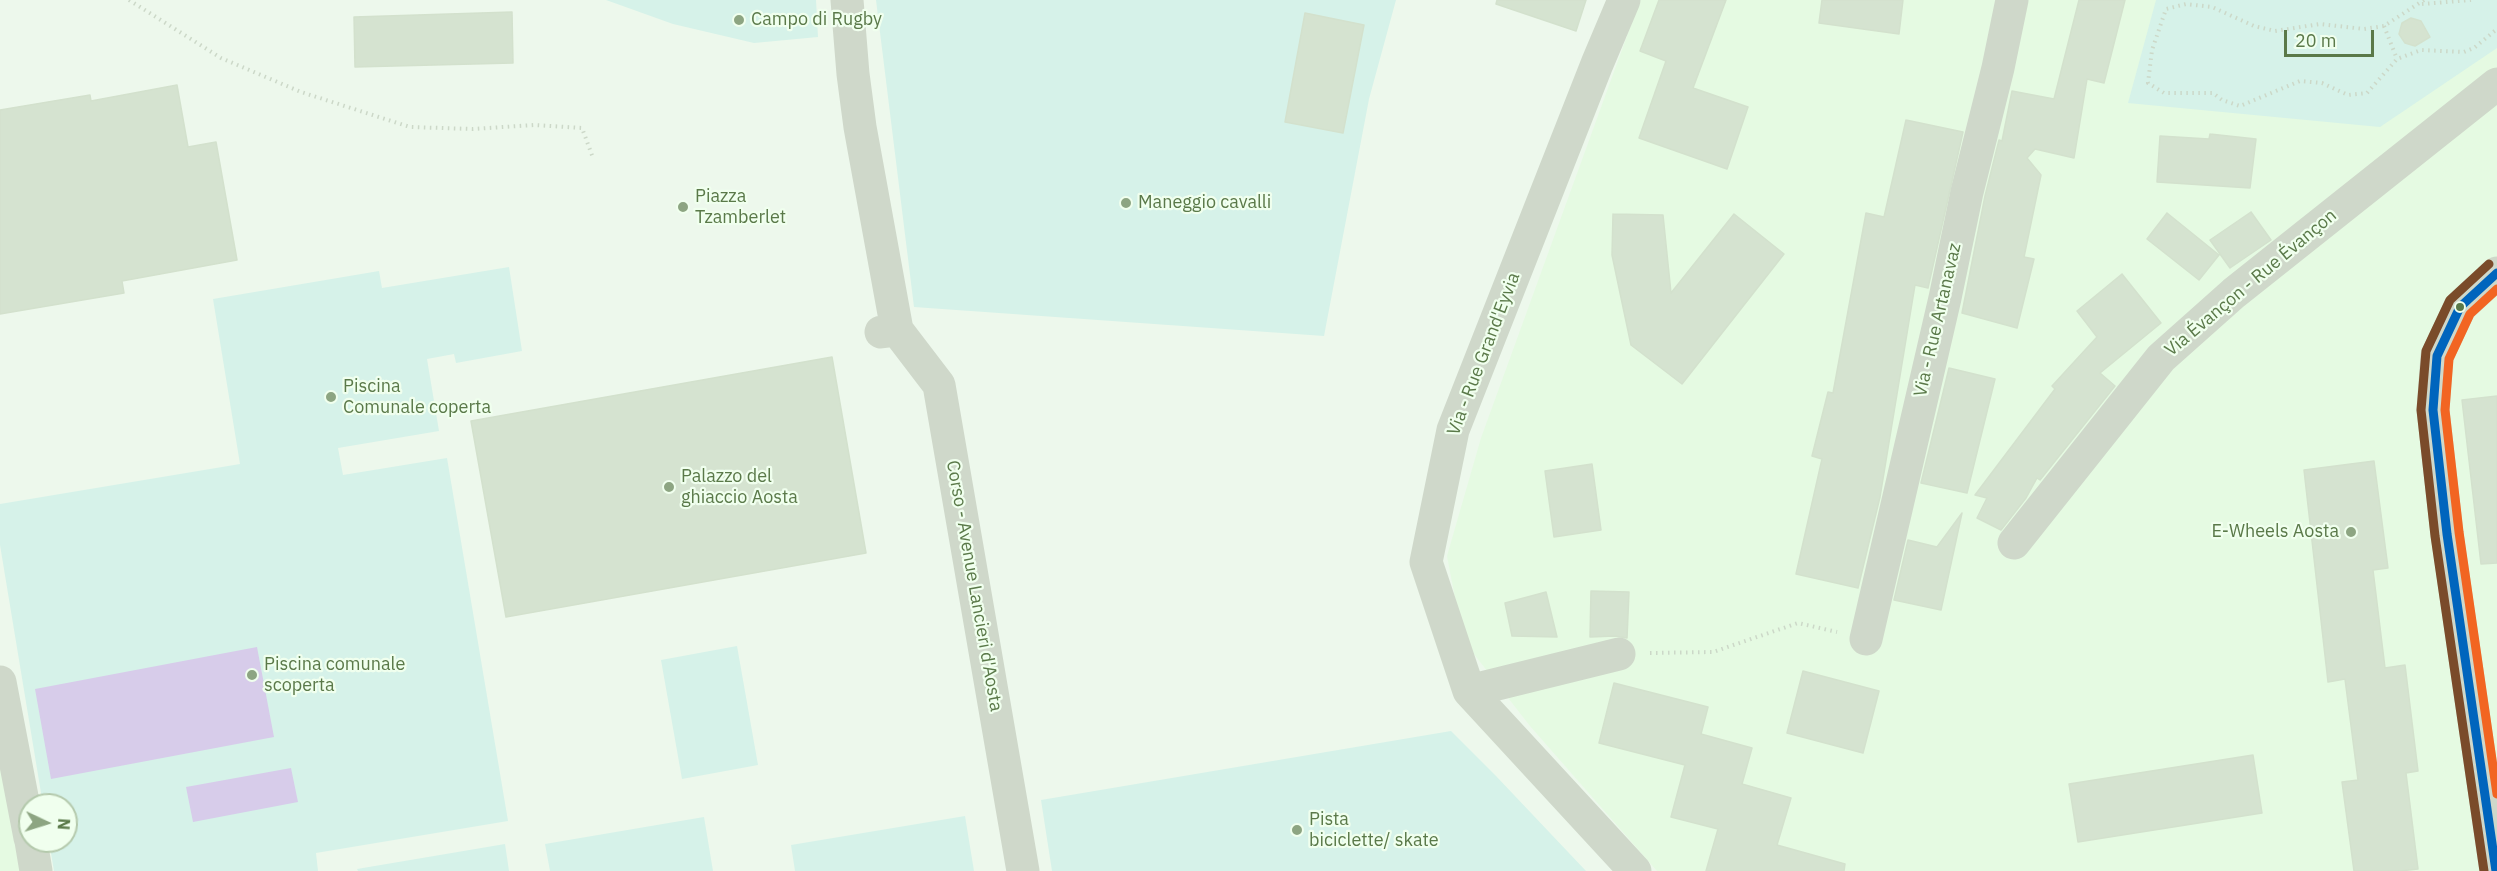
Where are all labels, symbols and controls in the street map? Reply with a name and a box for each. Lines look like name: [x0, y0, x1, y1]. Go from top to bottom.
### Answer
place label: Campo di Rugby: [751, 9, 882, 31]
marker: Campo di Rugby: [732, 13, 746, 27]
scale bar: [2287, 18, 2377, 56]
text: 20 m: [2295, 29, 2337, 52]
place label: Piazza Tzamberlet: [695, 186, 786, 228]
place label: Maneggio cavalli: [1138, 192, 1271, 214]
marker: Maneggio cavalli: [1119, 196, 1133, 210]
marker: Piazza Tzamberlet: [676, 200, 690, 214]
street label: Via Évançon - Rue Évançon: [2161, 205, 2341, 361]
street label: Via - Rue Artanavaz: [1910, 241, 1966, 399]
street label: Via - Rue Grand'Eyvia: [1443, 269, 1525, 439]
unlabelled marker: [2454, 301, 2466, 313]
place label: Piscina Comunale coperta: [343, 376, 491, 418]
marker: Piscina Comunale coperta: [324, 390, 338, 404]
street label: Corso - Avenue Lancieri d'Aosta: [941, 459, 1007, 713]
place label: Palazzo del ghiaccio Aosta: [681, 466, 798, 508]
marker: Palazzo del ghiaccio Aosta: [662, 480, 676, 494]
place label: E-Wheels Aosta: [2211, 521, 2339, 543]
marker: E-Wheels Aosta: [2344, 525, 2358, 539]
place label: Piscina comunale scoperta: [264, 654, 405, 696]
marker: Piscina comunale scoperta: [245, 668, 259, 682]
north arrow: [18, 793, 78, 853]
place label: Pista biciclette/ skate: [1309, 809, 1439, 852]
text: N: [54, 818, 74, 831]
marker: Pista biciclette/ skate: [1290, 823, 1304, 837]

